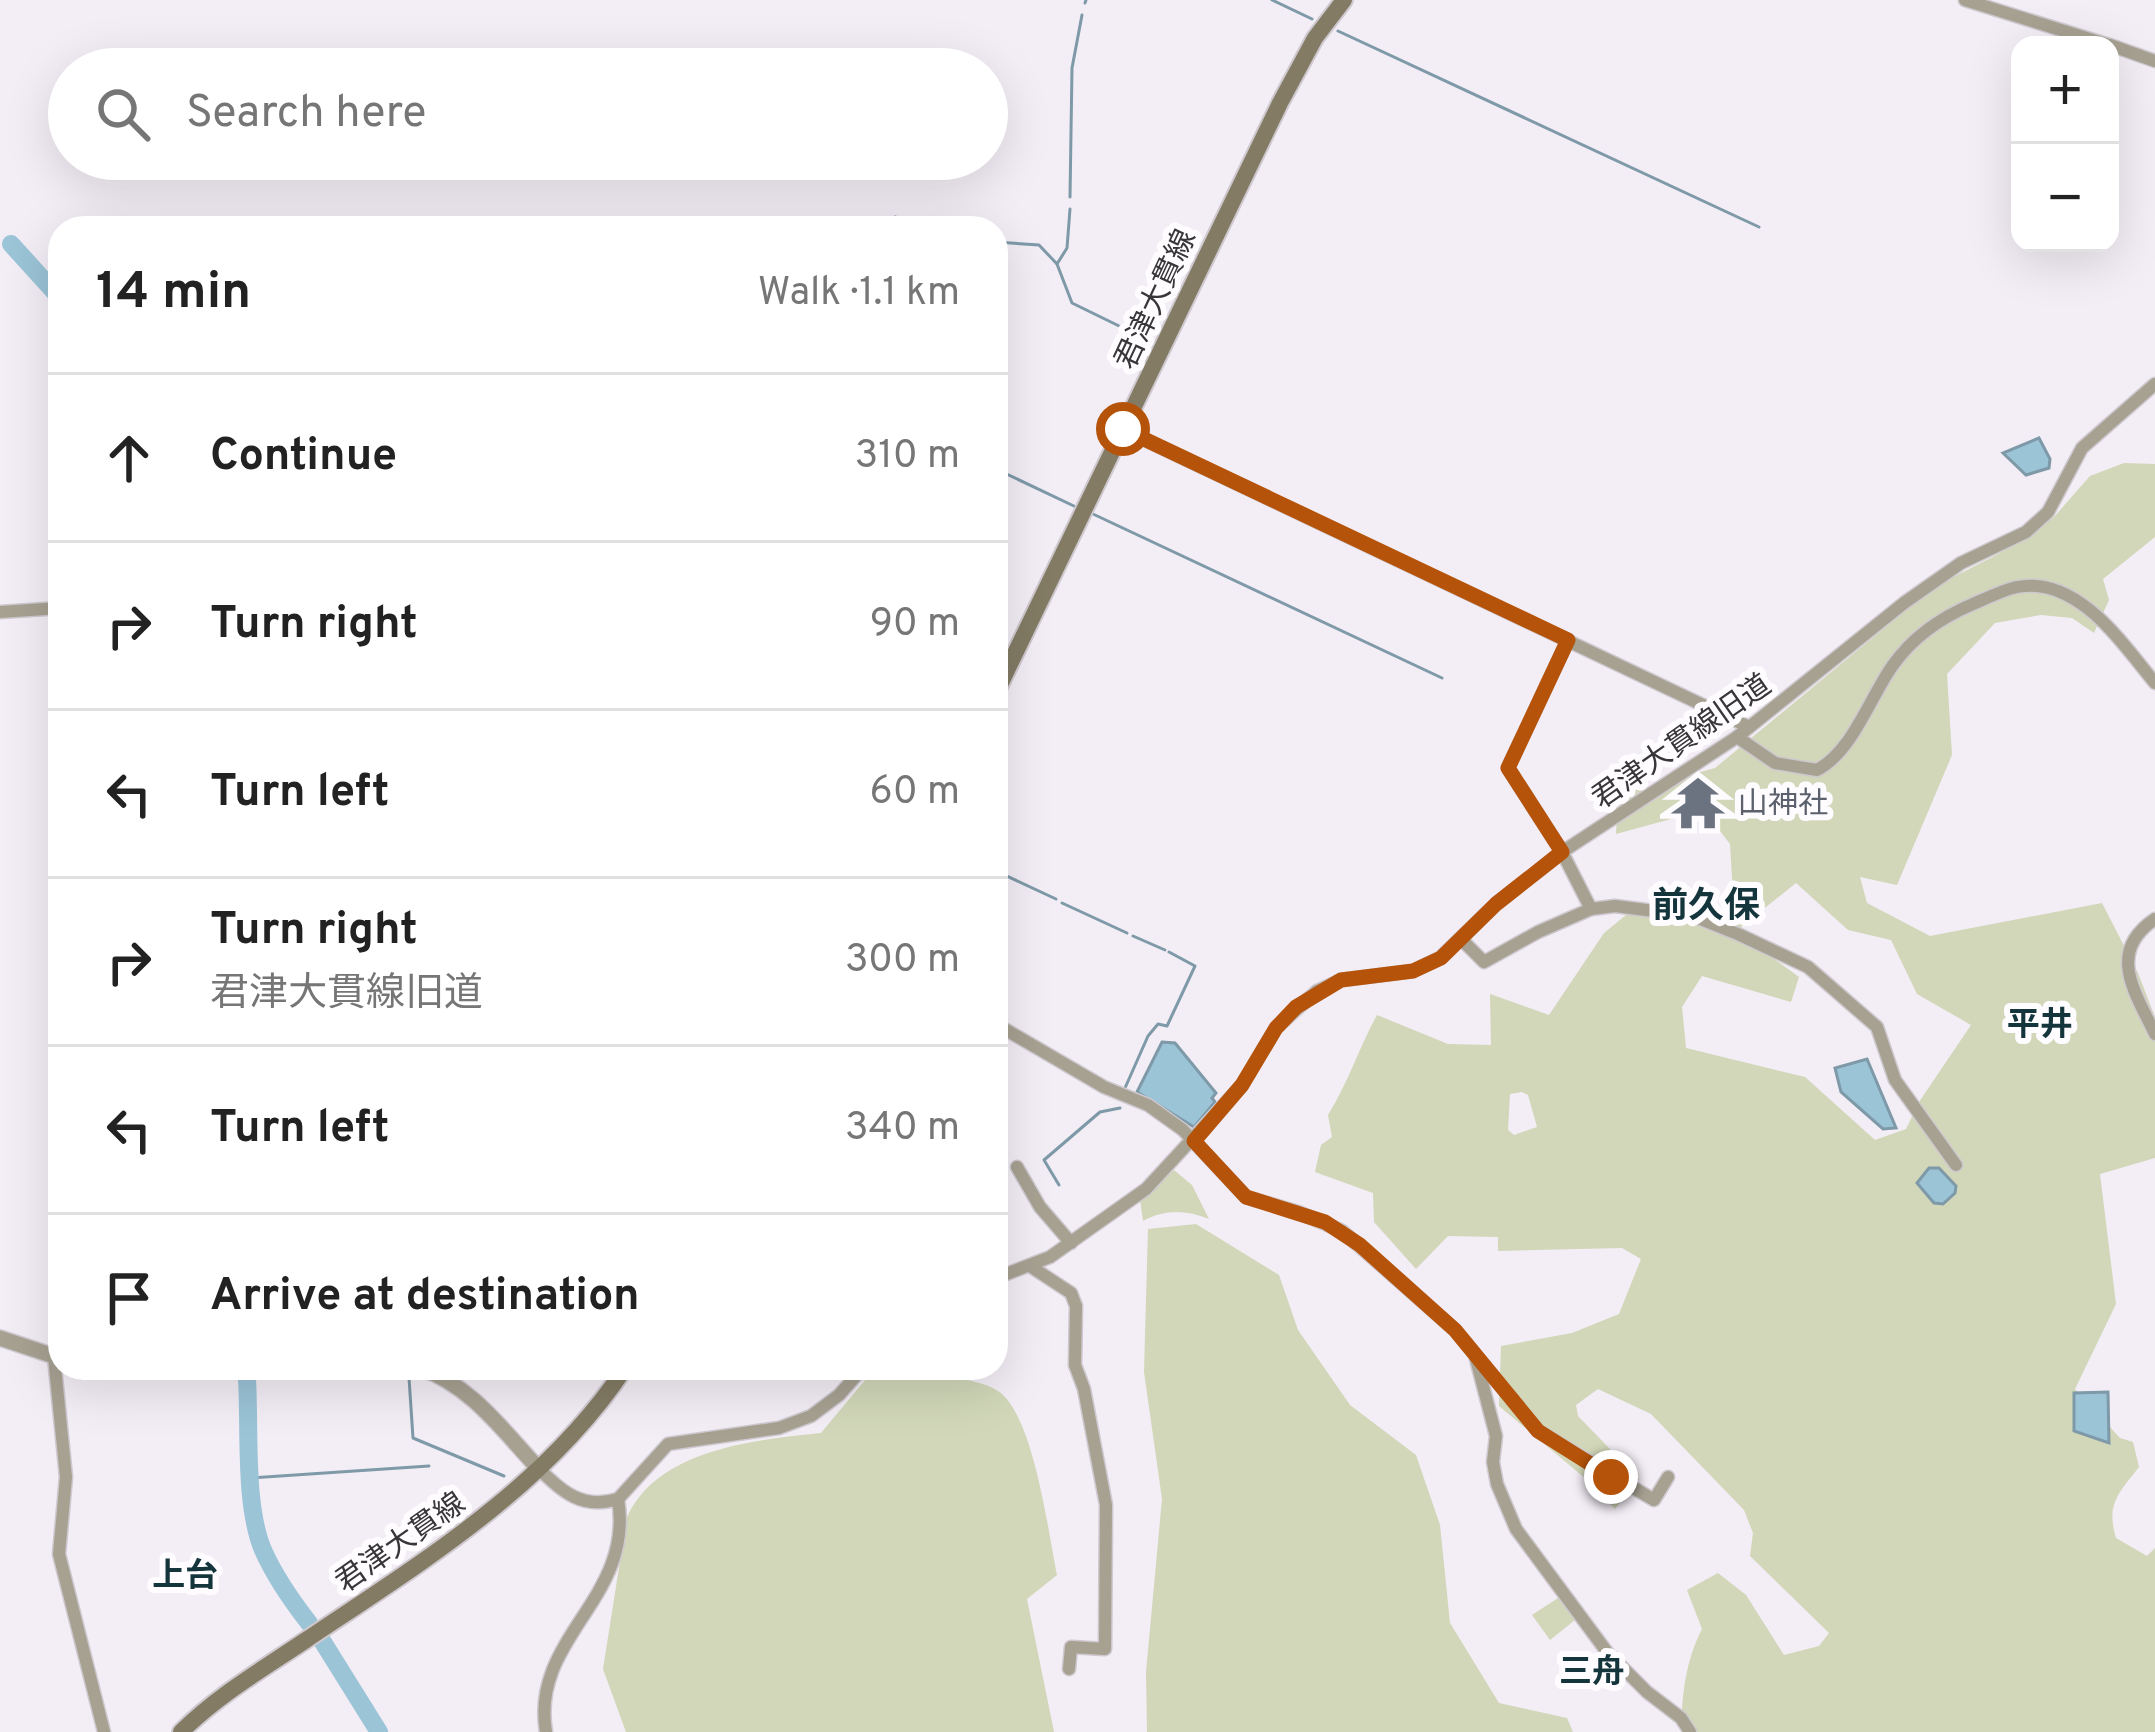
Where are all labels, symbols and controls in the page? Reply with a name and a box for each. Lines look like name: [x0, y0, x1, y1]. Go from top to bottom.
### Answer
map controls: [2011, 36, 2119, 252]
button: +: [2011, 36, 2119, 144]
search box: [48, 48, 1008, 180]
icon: search: [90, 81, 156, 147]
text: Search here: [186, 86, 426, 143]
button: −: [2011, 144, 2119, 252]
street label: 君津大貫線: [1109, 224, 1206, 376]
text: 14 min: [96, 262, 251, 327]
text: Walk · 1.1 km: [758, 270, 960, 319]
route start: [1096, 402, 1150, 456]
icon: ahead: [96, 425, 162, 491]
text: Continue: [210, 429, 397, 486]
text: 310 m: [855, 433, 960, 482]
icon: right: [96, 593, 162, 659]
text: Turn right: [210, 597, 418, 654]
text: 90 m: [870, 601, 960, 650]
street label: 君津大貫線旧道: [1586, 668, 1779, 818]
icon: left: [96, 761, 162, 827]
text: Turn left: [210, 765, 389, 822]
text: 60 m: [869, 769, 960, 818]
temple icon: 山神社: [1669, 774, 1727, 832]
place label: 山神社: [1738, 787, 1828, 824]
district label: 前久保: [1652, 885, 1760, 931]
text: Turn right: [210, 903, 418, 960]
icon: right: [96, 929, 162, 995]
text: 300 m: [845, 937, 960, 986]
text: 君津大貫線旧道: [210, 971, 483, 1020]
district label: 平井: [2007, 1006, 2073, 1048]
icon: left: [96, 1097, 162, 1163]
text: Turn left: [210, 1101, 389, 1158]
text: 340 m: [845, 1105, 960, 1154]
icon: arrive: [96, 1265, 162, 1331]
text: Arrive at destination: [210, 1269, 640, 1326]
route end: [1584, 1450, 1638, 1504]
street label: 君津大貫線: [329, 1486, 473, 1602]
district label: 上台: [152, 1557, 218, 1599]
district label: 三舟: [1559, 1653, 1625, 1695]

